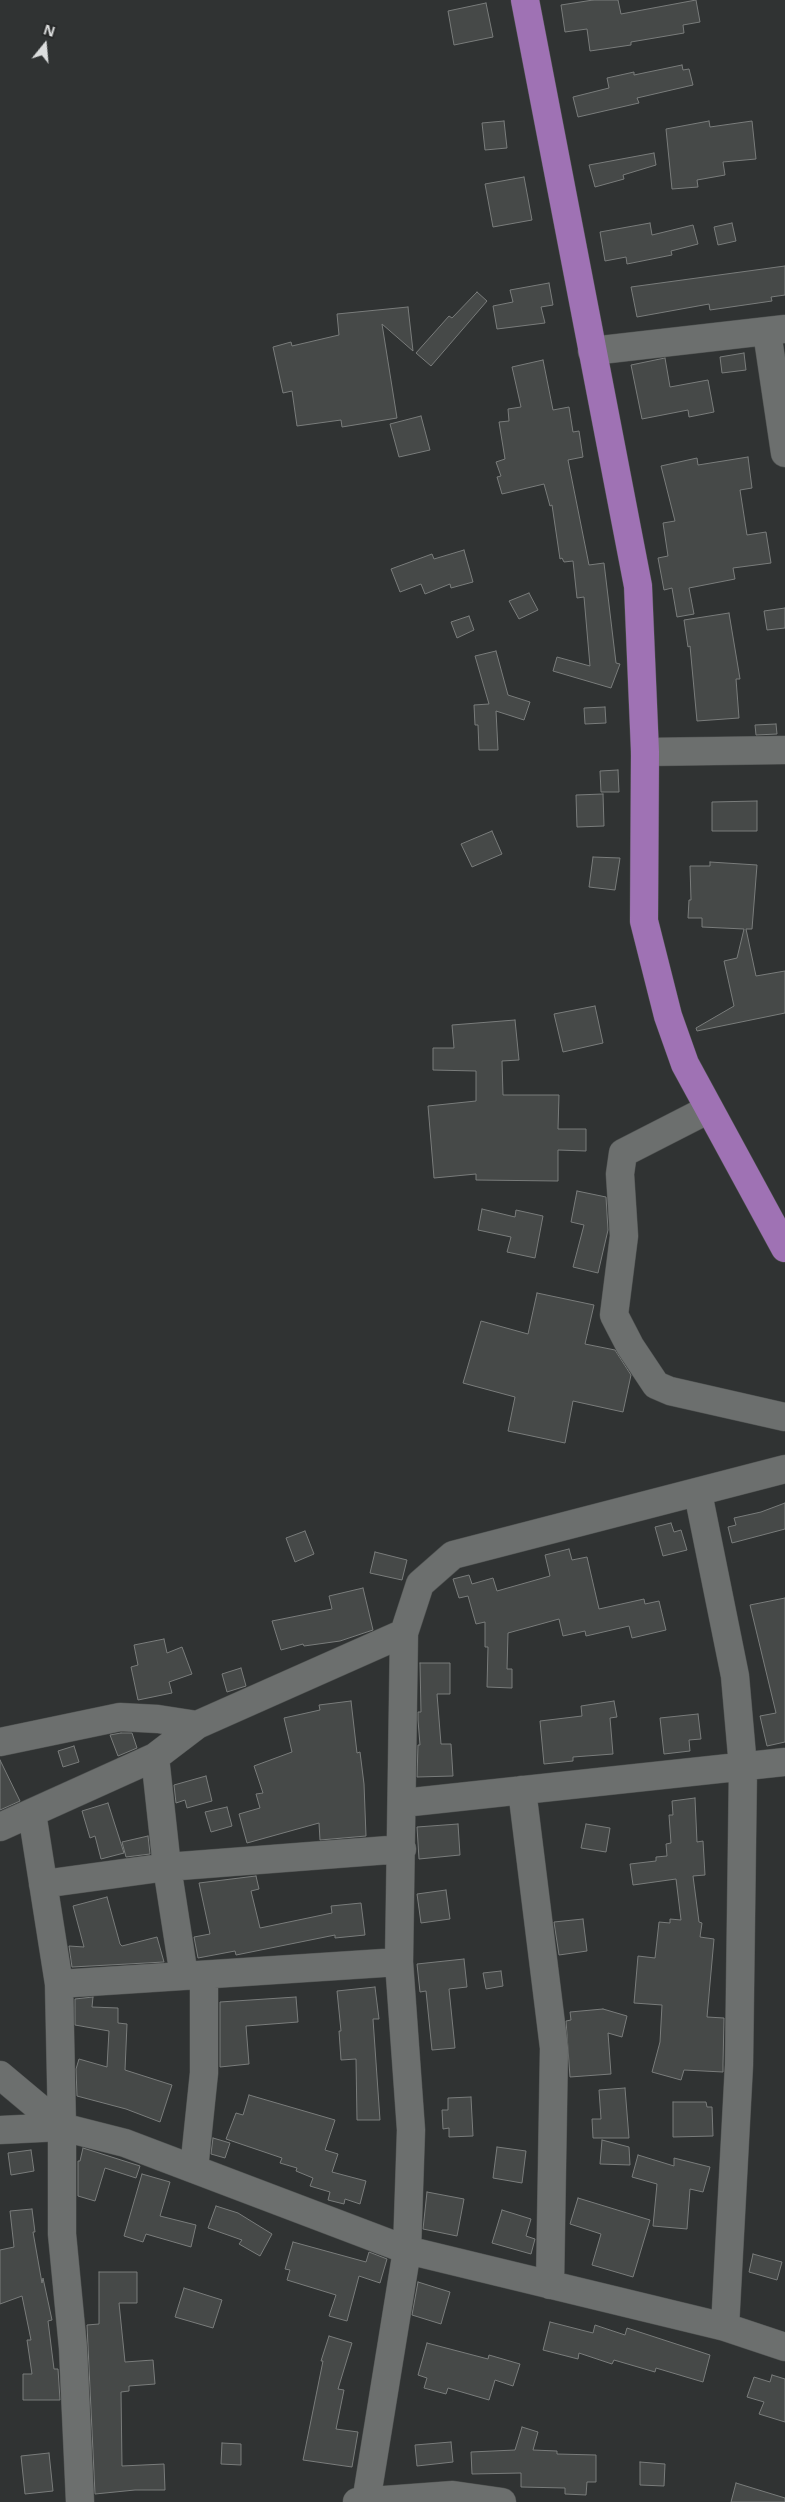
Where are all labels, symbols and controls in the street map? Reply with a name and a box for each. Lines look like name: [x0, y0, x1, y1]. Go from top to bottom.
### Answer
text: N: [41, 19, 58, 41]
north arrow: [20, 20, 70, 70]

